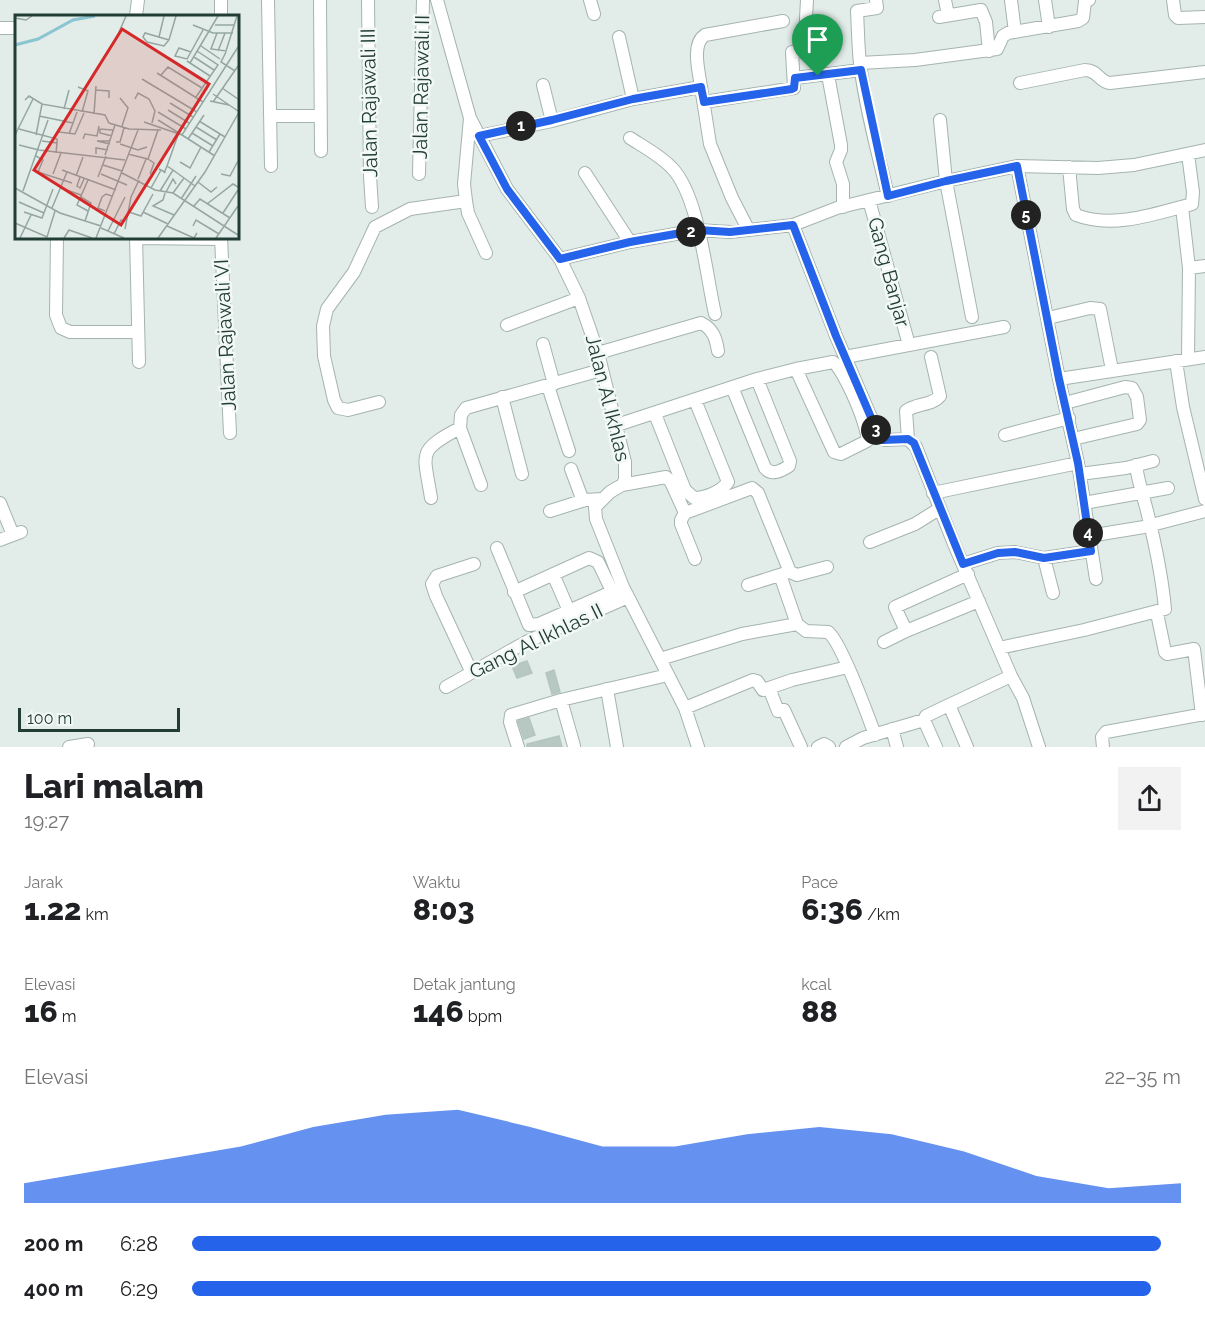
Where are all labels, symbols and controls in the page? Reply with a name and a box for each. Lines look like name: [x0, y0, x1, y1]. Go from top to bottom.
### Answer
pin: [792, 14, 843, 76]
inset map: [15, 15, 238, 238]
street label: Jalan Rajawali II: [408, 15, 434, 159]
icon: arrive: [801, 23, 834, 56]
street label: Jalan Rajawali III: [356, 28, 382, 178]
pin: 1: [506, 111, 536, 141]
text: 1: [517, 116, 525, 135]
pin: 5: [1011, 200, 1041, 230]
text: 5: [1022, 205, 1030, 224]
street label: Gang Banjar: [863, 214, 915, 330]
pin: 2: [676, 217, 706, 247]
text: 2: [686, 222, 696, 241]
street label: Jalan Rajawali VI: [209, 258, 241, 412]
street label: Jalan Al Ikhlas: [581, 332, 635, 464]
pin: 3: [861, 415, 891, 445]
text: 3: [872, 420, 880, 439]
pin: 4: [1073, 518, 1103, 548]
text: 4: [1083, 523, 1093, 542]
street label: Gang Al Ikhlas II: [465, 598, 607, 684]
scale bar: [18, 705, 180, 732]
text: 100 m: [27, 709, 72, 728]
text: Lari malam: [24, 767, 204, 806]
button: share: [1118, 767, 1181, 830]
text: 19:27: [24, 809, 69, 833]
text: Jarak: [24, 873, 63, 892]
text: Waktu: [413, 873, 461, 892]
text: Pace: [801, 873, 838, 892]
text: 1.22: [24, 892, 82, 927]
text: 8:03: [413, 892, 475, 927]
text: 6:36: [801, 892, 863, 927]
text: km: [82, 905, 109, 924]
text: /km: [863, 905, 900, 924]
text: Elevasi: [24, 975, 76, 994]
text: Detak jantung: [413, 975, 516, 994]
text: kcal: [801, 975, 831, 994]
text: 16: [24, 994, 58, 1029]
text: 146: [413, 994, 464, 1029]
text: 88: [801, 994, 838, 1029]
text: m: [58, 1007, 77, 1026]
text: bpm: [464, 1007, 502, 1026]
text: Elevasi: [24, 1065, 88, 1089]
text: 22–35 m: [1104, 1065, 1181, 1089]
text: 200 m: [24, 1232, 83, 1256]
text: 6:28: [120, 1232, 158, 1256]
text: 400 m: [24, 1277, 83, 1301]
text: 6:29: [120, 1277, 158, 1301]

